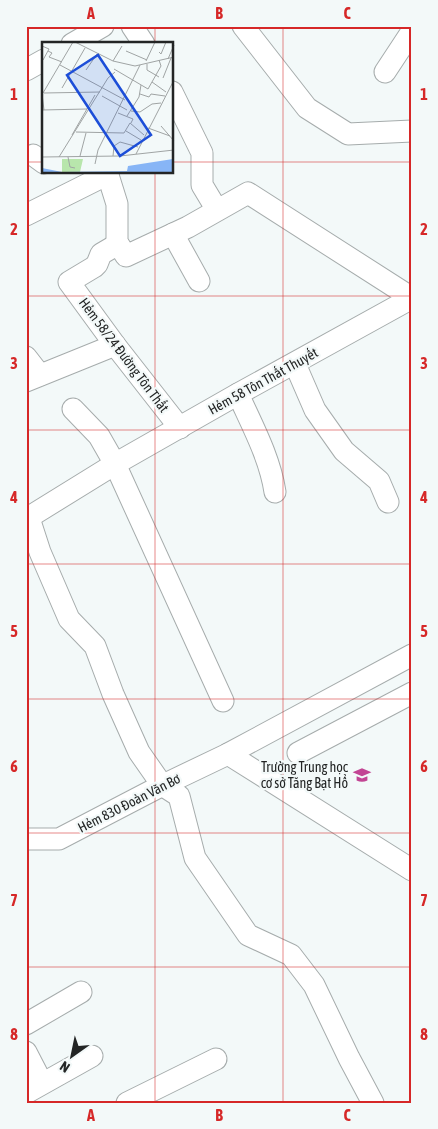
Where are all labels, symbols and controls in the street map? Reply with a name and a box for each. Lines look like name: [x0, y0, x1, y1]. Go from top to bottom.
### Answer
text: A: [86, 4, 95, 22]
text: B: [215, 4, 223, 22]
text: C: [343, 4, 351, 22]
inset map: [42, 42, 174, 174]
text: 1: [10, 85, 18, 103]
text: 1: [420, 85, 428, 103]
text: 2: [10, 220, 18, 238]
text: 2: [420, 220, 428, 238]
street label: Hẻm 58/24 Đường Tôn Thất: [76, 294, 173, 415]
street label: Hẻm 58 Tôn Thất Thuyết: [205, 343, 321, 418]
text: 3: [10, 354, 18, 372]
text: 3: [420, 354, 428, 372]
text: 4: [9, 488, 18, 506]
text: 4: [419, 488, 428, 506]
text: 5: [10, 622, 18, 640]
text: 5: [420, 622, 428, 640]
text: 6: [10, 757, 18, 775]
text: 6: [420, 757, 428, 775]
place label: Trường Trung học cơ sở Tăng Bạt Hổ: [261, 759, 349, 791]
school or university icon: Trường Trung học cơ sở Tăng Bạt Hổ: [352, 765, 372, 785]
street label: Hẻm 830 Đoàn Văn Bơ: [75, 770, 183, 836]
text: 7: [10, 891, 18, 909]
text: 7: [420, 891, 428, 909]
text: 8: [10, 1025, 18, 1043]
text: 8: [420, 1025, 428, 1043]
north arrow: [48, 1032, 98, 1082]
text: N: [57, 1058, 73, 1076]
text: A: [86, 1106, 95, 1124]
text: B: [215, 1106, 223, 1124]
text: C: [343, 1106, 351, 1124]

